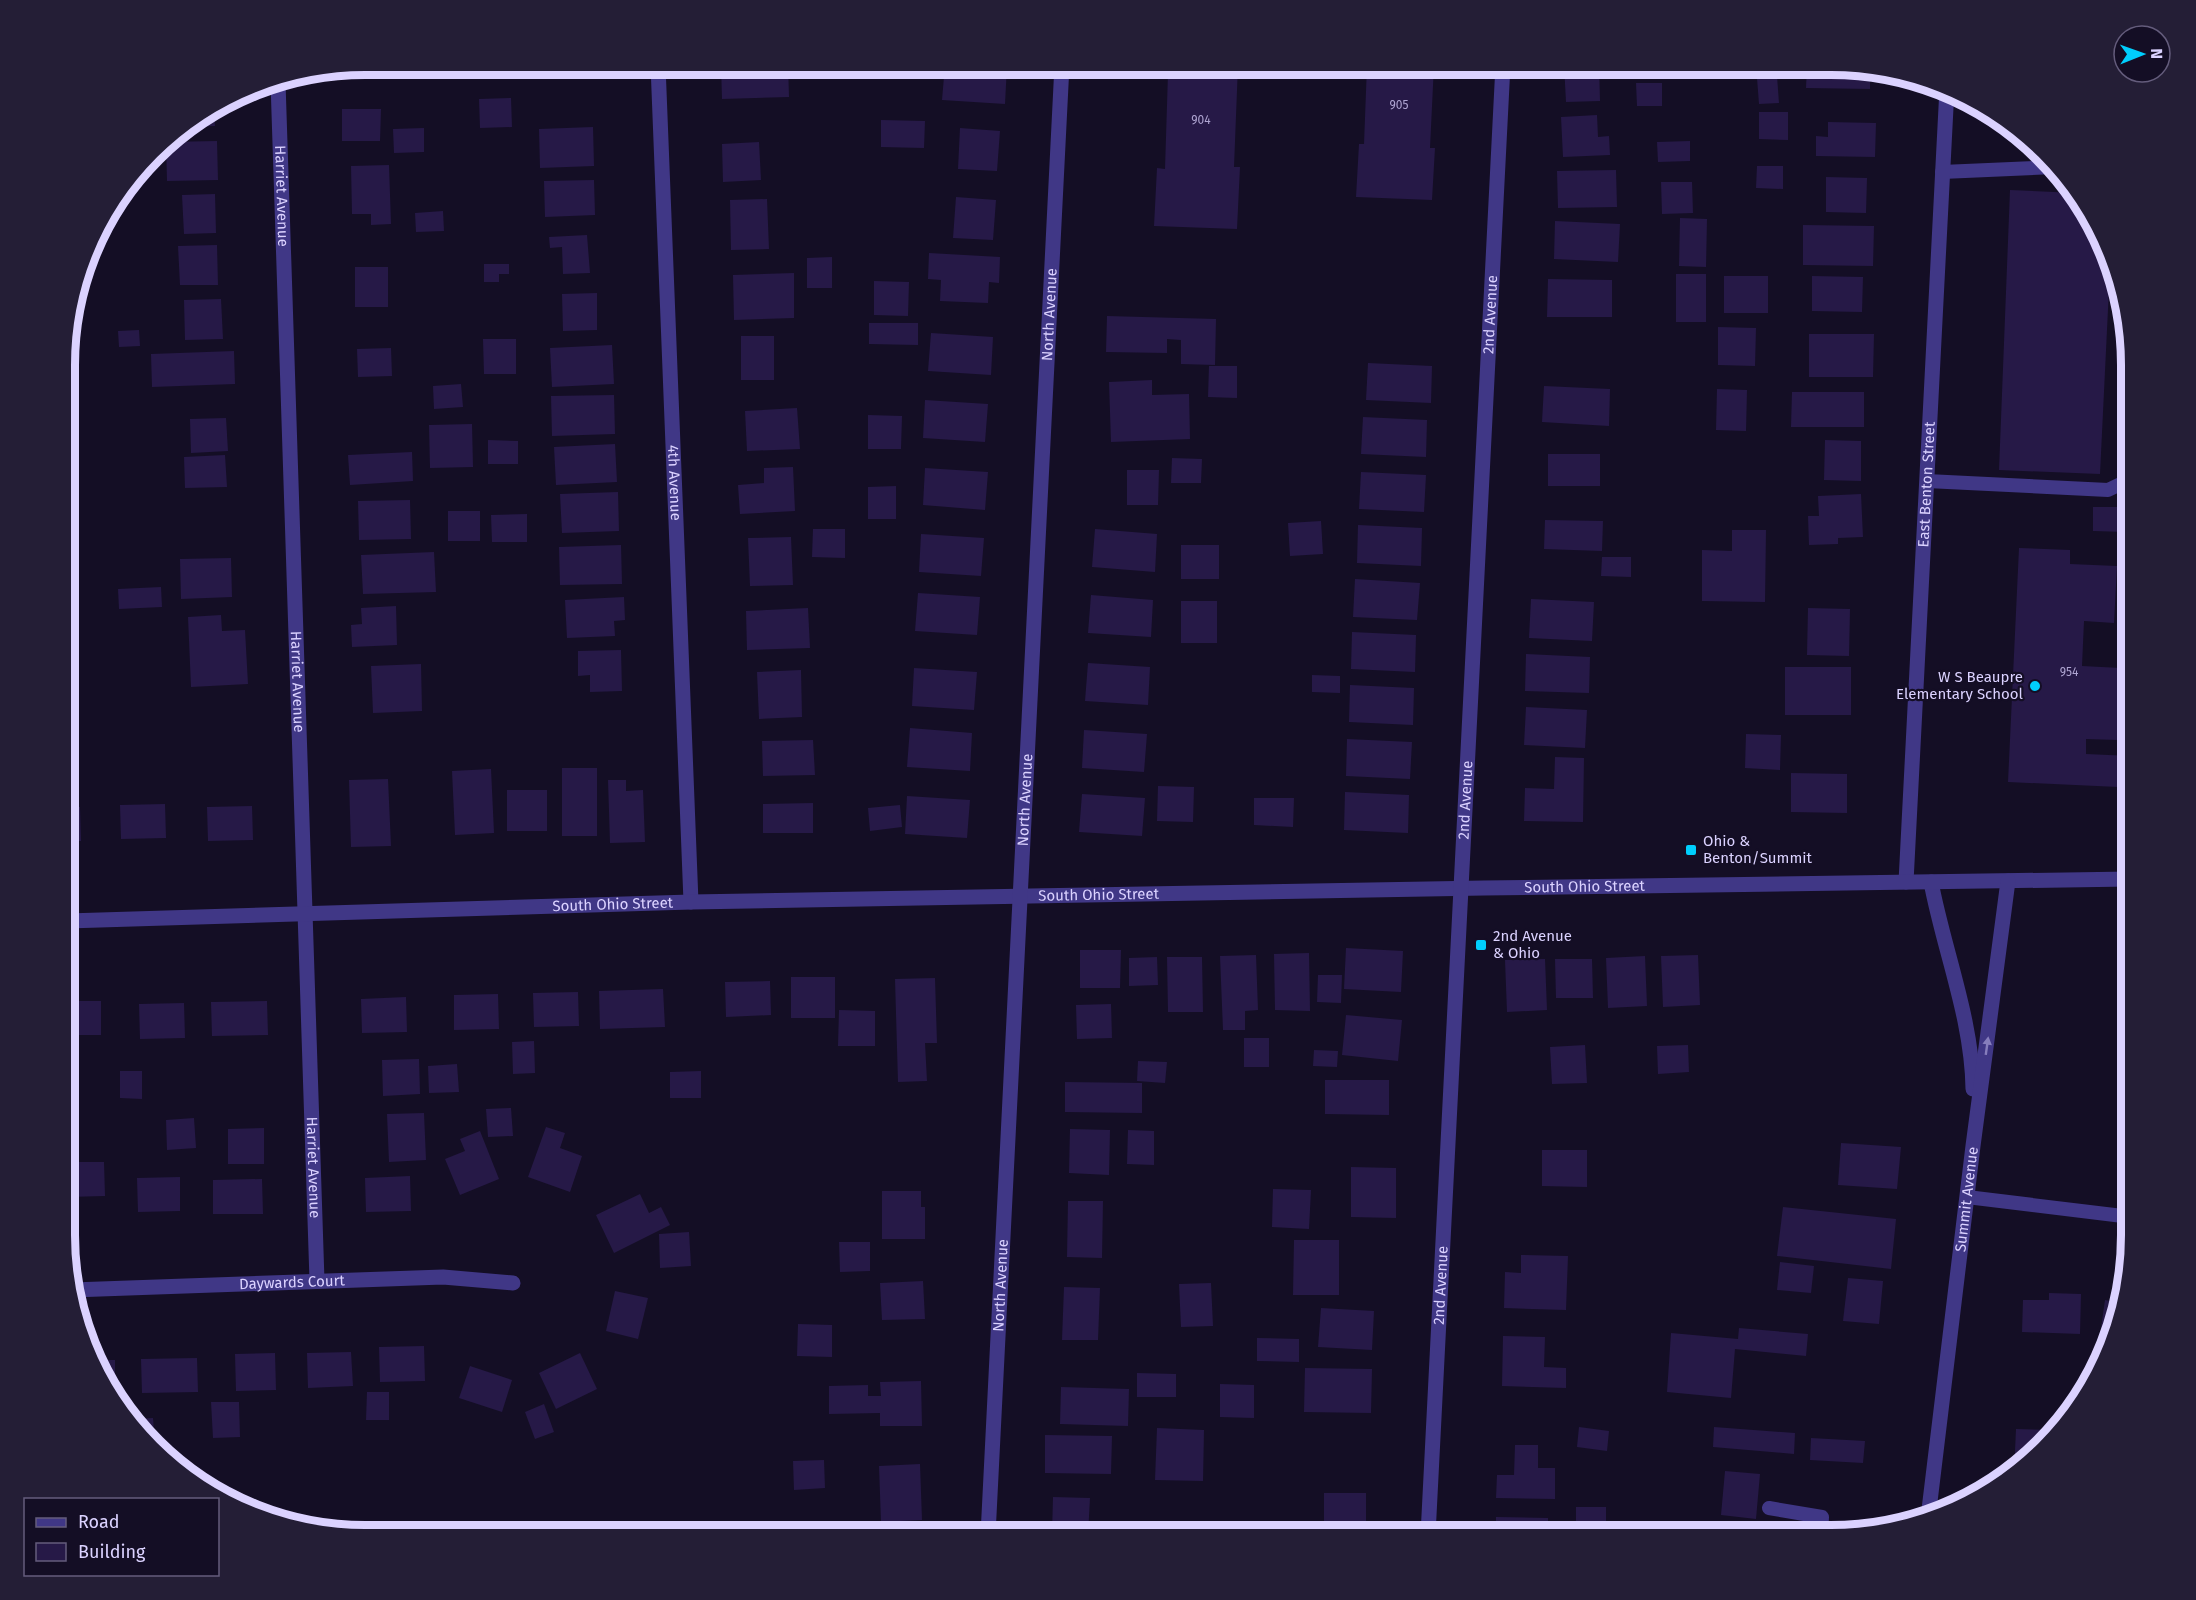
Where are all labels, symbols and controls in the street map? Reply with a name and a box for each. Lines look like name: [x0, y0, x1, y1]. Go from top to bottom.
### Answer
north arrow: [2112, 24, 2172, 84]
text: N: [2147, 48, 2166, 59]
house number: 905: [1389, 98, 1409, 112]
house number: 904: [1191, 113, 1211, 127]
street label: Harriet Avenue: [271, 145, 292, 247]
street label: North Avenue: [1038, 268, 1061, 361]
street label: 2nd Avenue: [1479, 275, 1501, 355]
street label: East Benton Street: [1914, 421, 1939, 548]
street label: 4th Avenue: [664, 444, 685, 521]
street label: Harriet Avenue: [287, 631, 308, 733]
house number: 954: [2060, 665, 2079, 679]
place label: W S Beaupre Elementary School: [1896, 668, 2024, 703]
marker: W S Beaupre Elementary School: [2028, 679, 2042, 693]
street label: North Avenue: [1014, 753, 1036, 847]
street label: 2nd Avenue: [1455, 760, 1477, 840]
place label: Ohio & Benton/Summit: [1703, 832, 1812, 867]
marker: Ohio & Benton/Summit: [1684, 843, 1698, 857]
street label: South Ohio Street: [1524, 877, 1646, 896]
street label: South Ohio Street: [1038, 885, 1160, 905]
street label: South Ohio Street: [552, 894, 674, 915]
place label: 2nd Avenue & Ohio: [1493, 927, 1572, 962]
marker: 2nd Avenue & Ohio: [1474, 938, 1488, 952]
one-way arrow: [1982, 1037, 1991, 1056]
street label: Harriet Avenue: [303, 1116, 324, 1219]
street label: Summit Avenue: [1951, 1146, 1982, 1253]
street label: North Avenue: [989, 1238, 1012, 1332]
street label: 2nd Avenue: [1430, 1245, 1452, 1325]
street label: Daywards Court: [239, 1271, 346, 1293]
legend: [24, 1498, 219, 1576]
text: Road: [78, 1511, 120, 1533]
text: Building: [78, 1541, 146, 1563]

